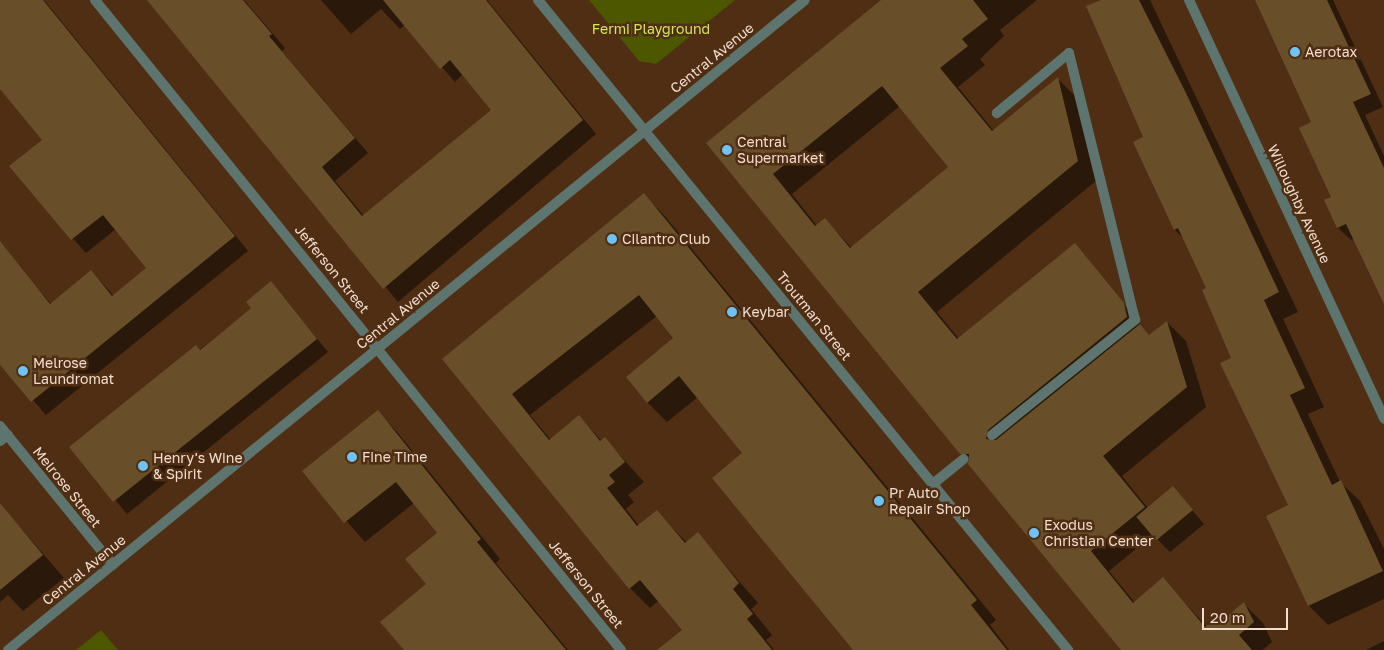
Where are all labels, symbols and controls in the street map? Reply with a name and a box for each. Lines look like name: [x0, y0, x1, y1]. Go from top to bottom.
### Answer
street label: Central Avenue: [667, 19, 757, 97]
park label: Fermi Playground: [592, 21, 710, 37]
place label: Aerotax: [1305, 44, 1357, 60]
marker: Aerotax: [1289, 46, 1301, 58]
place label: Central Supermarket: [737, 134, 824, 166]
street label: Willoughby Avenue: [1264, 142, 1334, 266]
marker: Central Supermarket: [721, 144, 733, 156]
street label: Jefferson Street: [291, 221, 373, 317]
place label: Cilantro Club: [622, 231, 710, 247]
marker: Cilantro Club: [606, 233, 618, 245]
street label: Troutman Street: [773, 268, 855, 364]
street label: Central Avenue: [353, 275, 443, 353]
place label: Keybar: [742, 304, 789, 320]
marker: Keybar: [726, 306, 738, 318]
place label: Melrose Laundromat: [33, 355, 114, 388]
marker: Melrose Laundromat: [17, 365, 29, 377]
street label: Melrose Street: [29, 443, 105, 531]
place label: Fine Time: [362, 449, 427, 465]
place label: Henry's Wine & Spirit: [153, 450, 243, 482]
marker: Fine Time: [346, 451, 358, 463]
marker: Henry's Wine & Spirit: [137, 460, 149, 472]
place label: Pr Auto Repair Shop: [889, 485, 970, 518]
marker: Pr Auto Repair Shop: [873, 495, 885, 507]
place label: Exodus Christian Center: [1044, 517, 1153, 550]
marker: Exodus Christian Center: [1028, 527, 1040, 539]
street label: Central Avenue: [39, 531, 129, 609]
street label: Jefferson Street: [545, 536, 627, 632]
scale bar: [1204, 598, 1290, 630]
text: 20 m: [1210, 608, 1245, 626]

